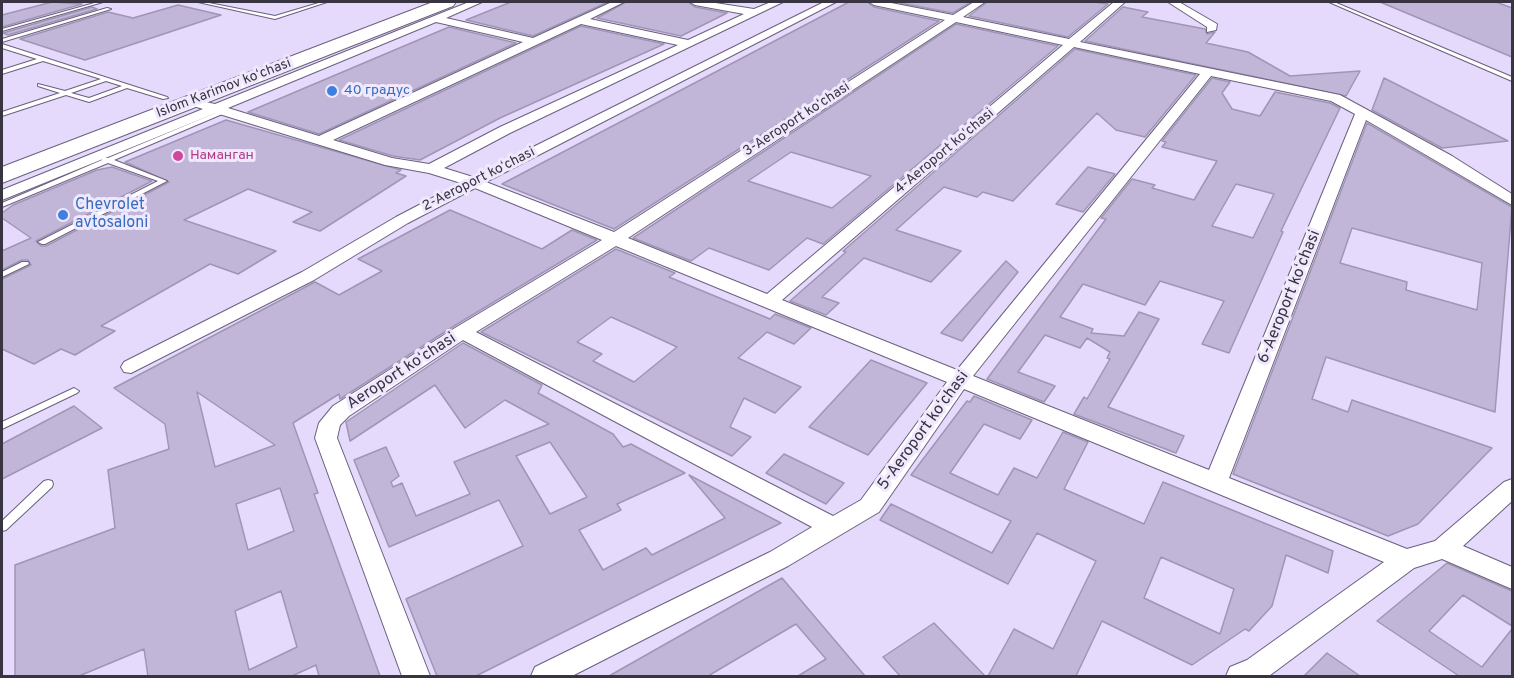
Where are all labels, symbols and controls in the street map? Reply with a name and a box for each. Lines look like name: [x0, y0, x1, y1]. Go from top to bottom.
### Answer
street label: Islom Karimov koʻchasi: [154, 56, 294, 122]
street label: 3-Aeroport koʻchasi: [740, 79, 854, 161]
place label: 40 градус: [344, 83, 410, 99]
marker: 40 градус: [325, 84, 339, 98]
street label: 4-Aeroport koʻchasi: [892, 106, 998, 198]
street label: 2-Aeroport koʻchasi: [420, 144, 538, 216]
place label: Наманган: [190, 148, 254, 164]
marker: Наманган: [171, 149, 185, 163]
place label: Chevrolet avtosaloni: [75, 196, 148, 234]
marker: Chevrolet avtosaloni: [56, 208, 70, 222]
street label: 6-Aeroport koʻchasi: [1255, 228, 1325, 366]
street label: Aeroport koʻchasi: [344, 330, 460, 414]
street label: 5-Aeroport koʻchasi: [874, 368, 974, 494]

